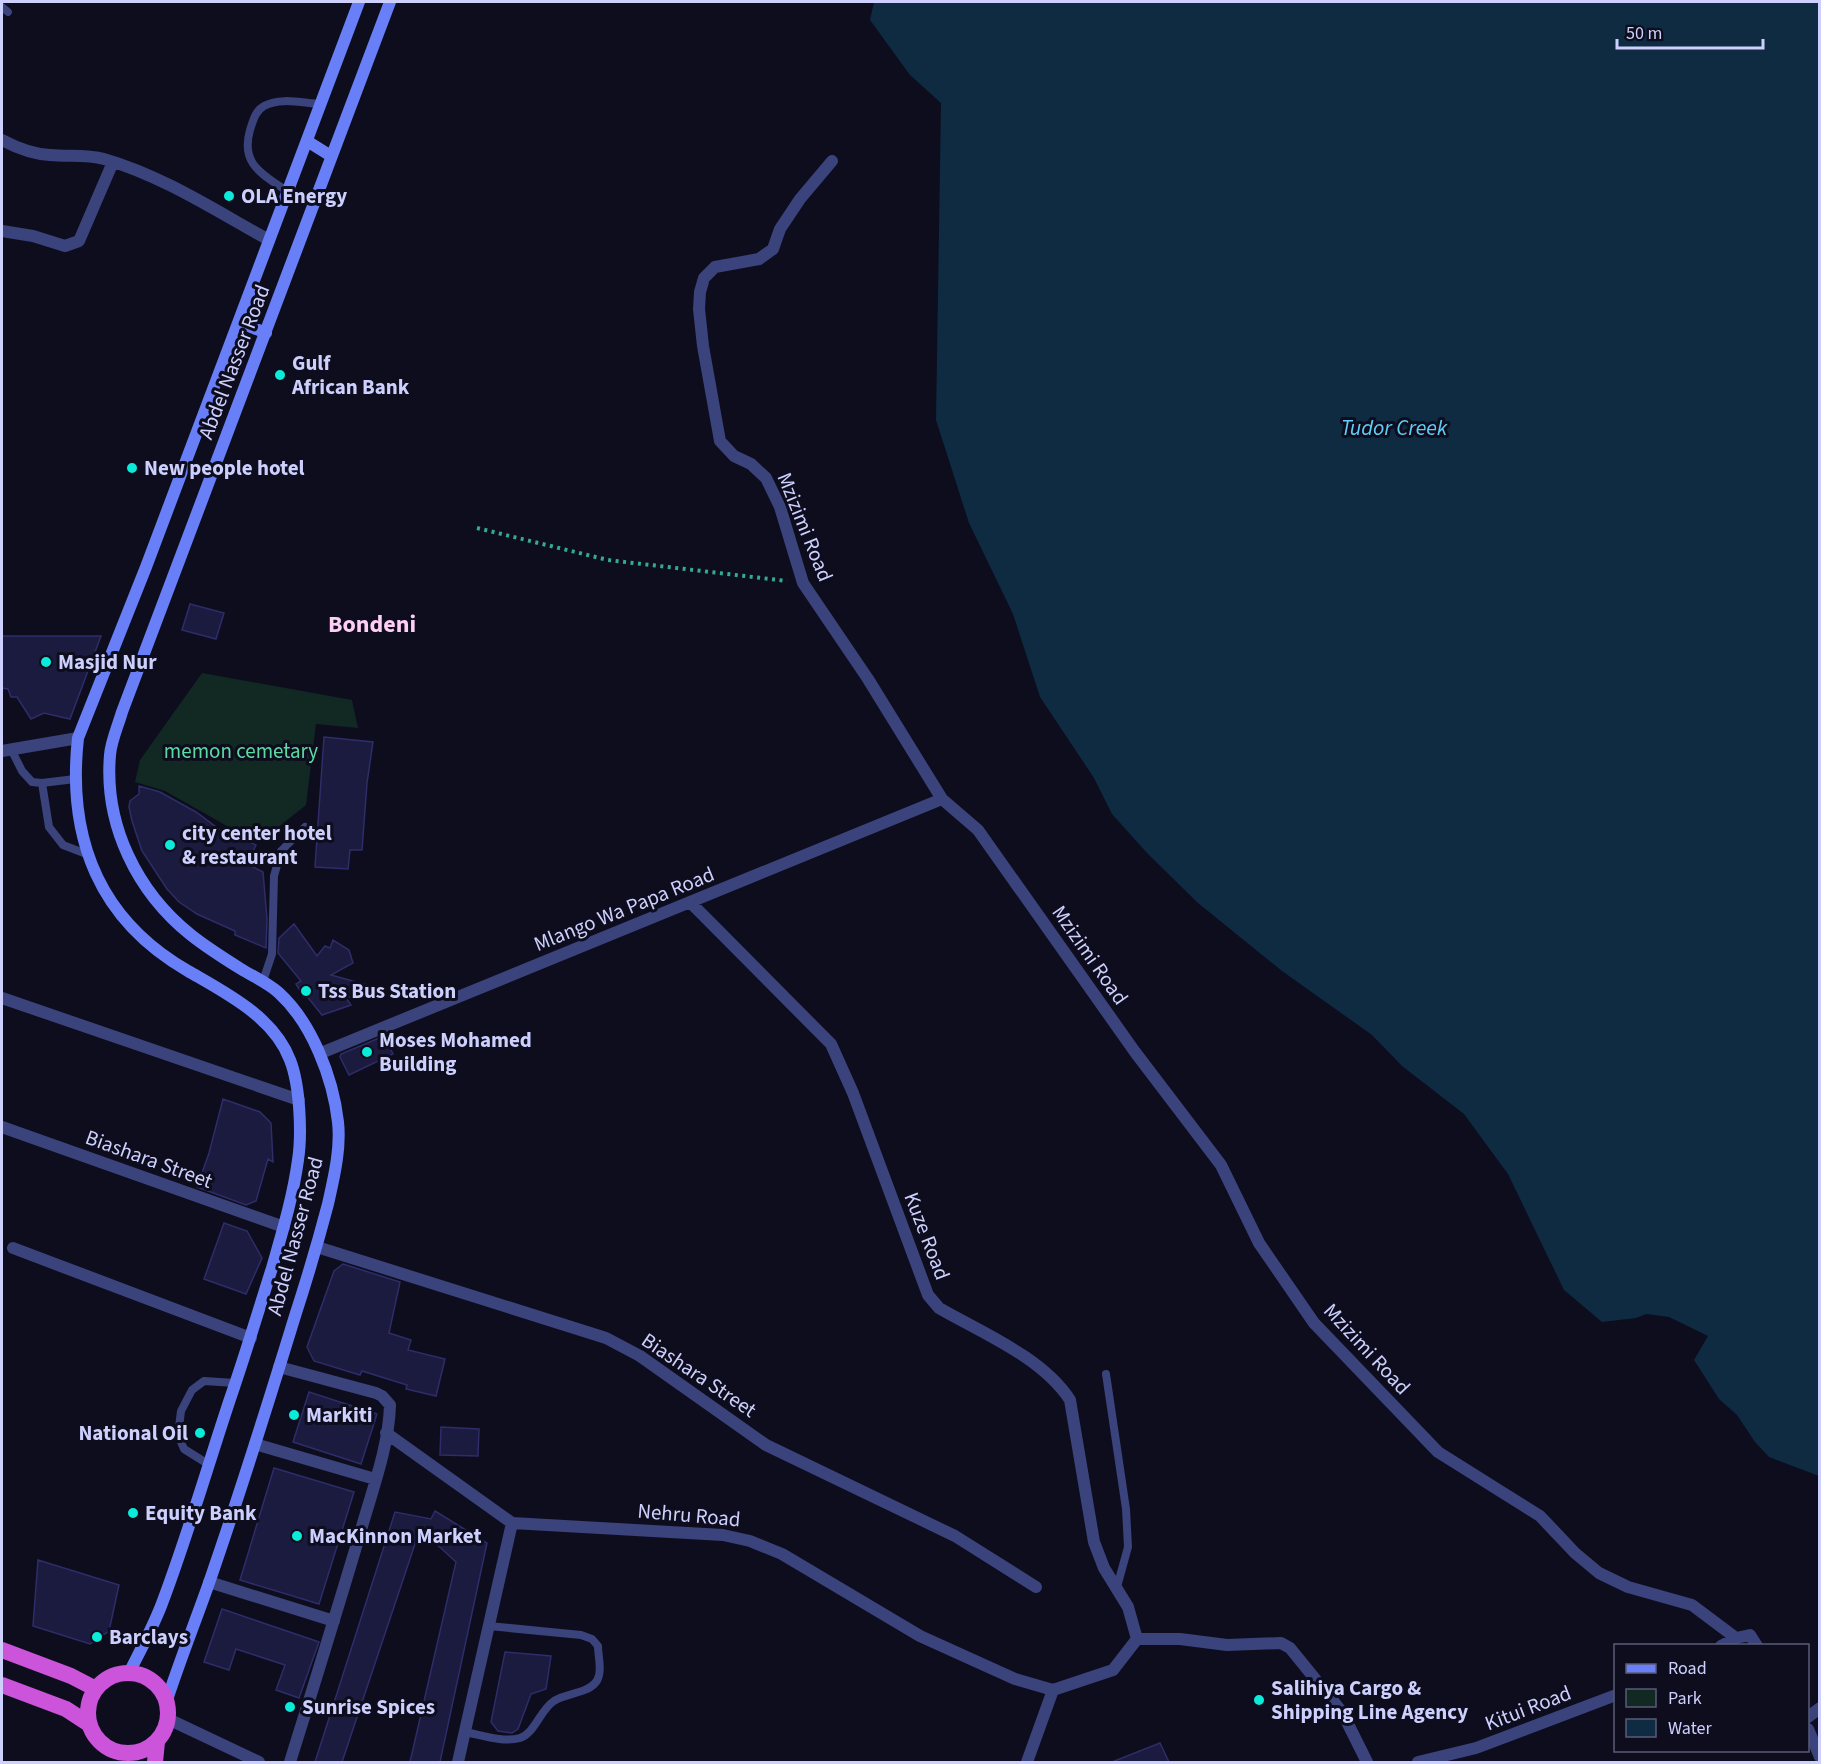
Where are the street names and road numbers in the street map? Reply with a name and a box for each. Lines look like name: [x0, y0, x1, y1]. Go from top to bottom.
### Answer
street label: Abdel Nasser Road: [191, 280, 277, 444]
street label: Mzizimi Road: [769, 468, 841, 586]
street label: Mlango Wa Papa Road: [529, 859, 719, 959]
street label: Mzizimi Road: [1045, 899, 1135, 1011]
street label: Biashara Street: [81, 1122, 217, 1196]
street label: Abdel Nasser Road: [259, 1153, 331, 1319]
street label: Kuze Road: [897, 1188, 957, 1284]
street label: Mzizimi Road: [1317, 1297, 1417, 1401]
street label: Biashara Street: [635, 1325, 763, 1425]
street label: Nehru Road: [636, 1496, 742, 1534]
street label: Kitui Road: [1480, 1678, 1576, 1738]

